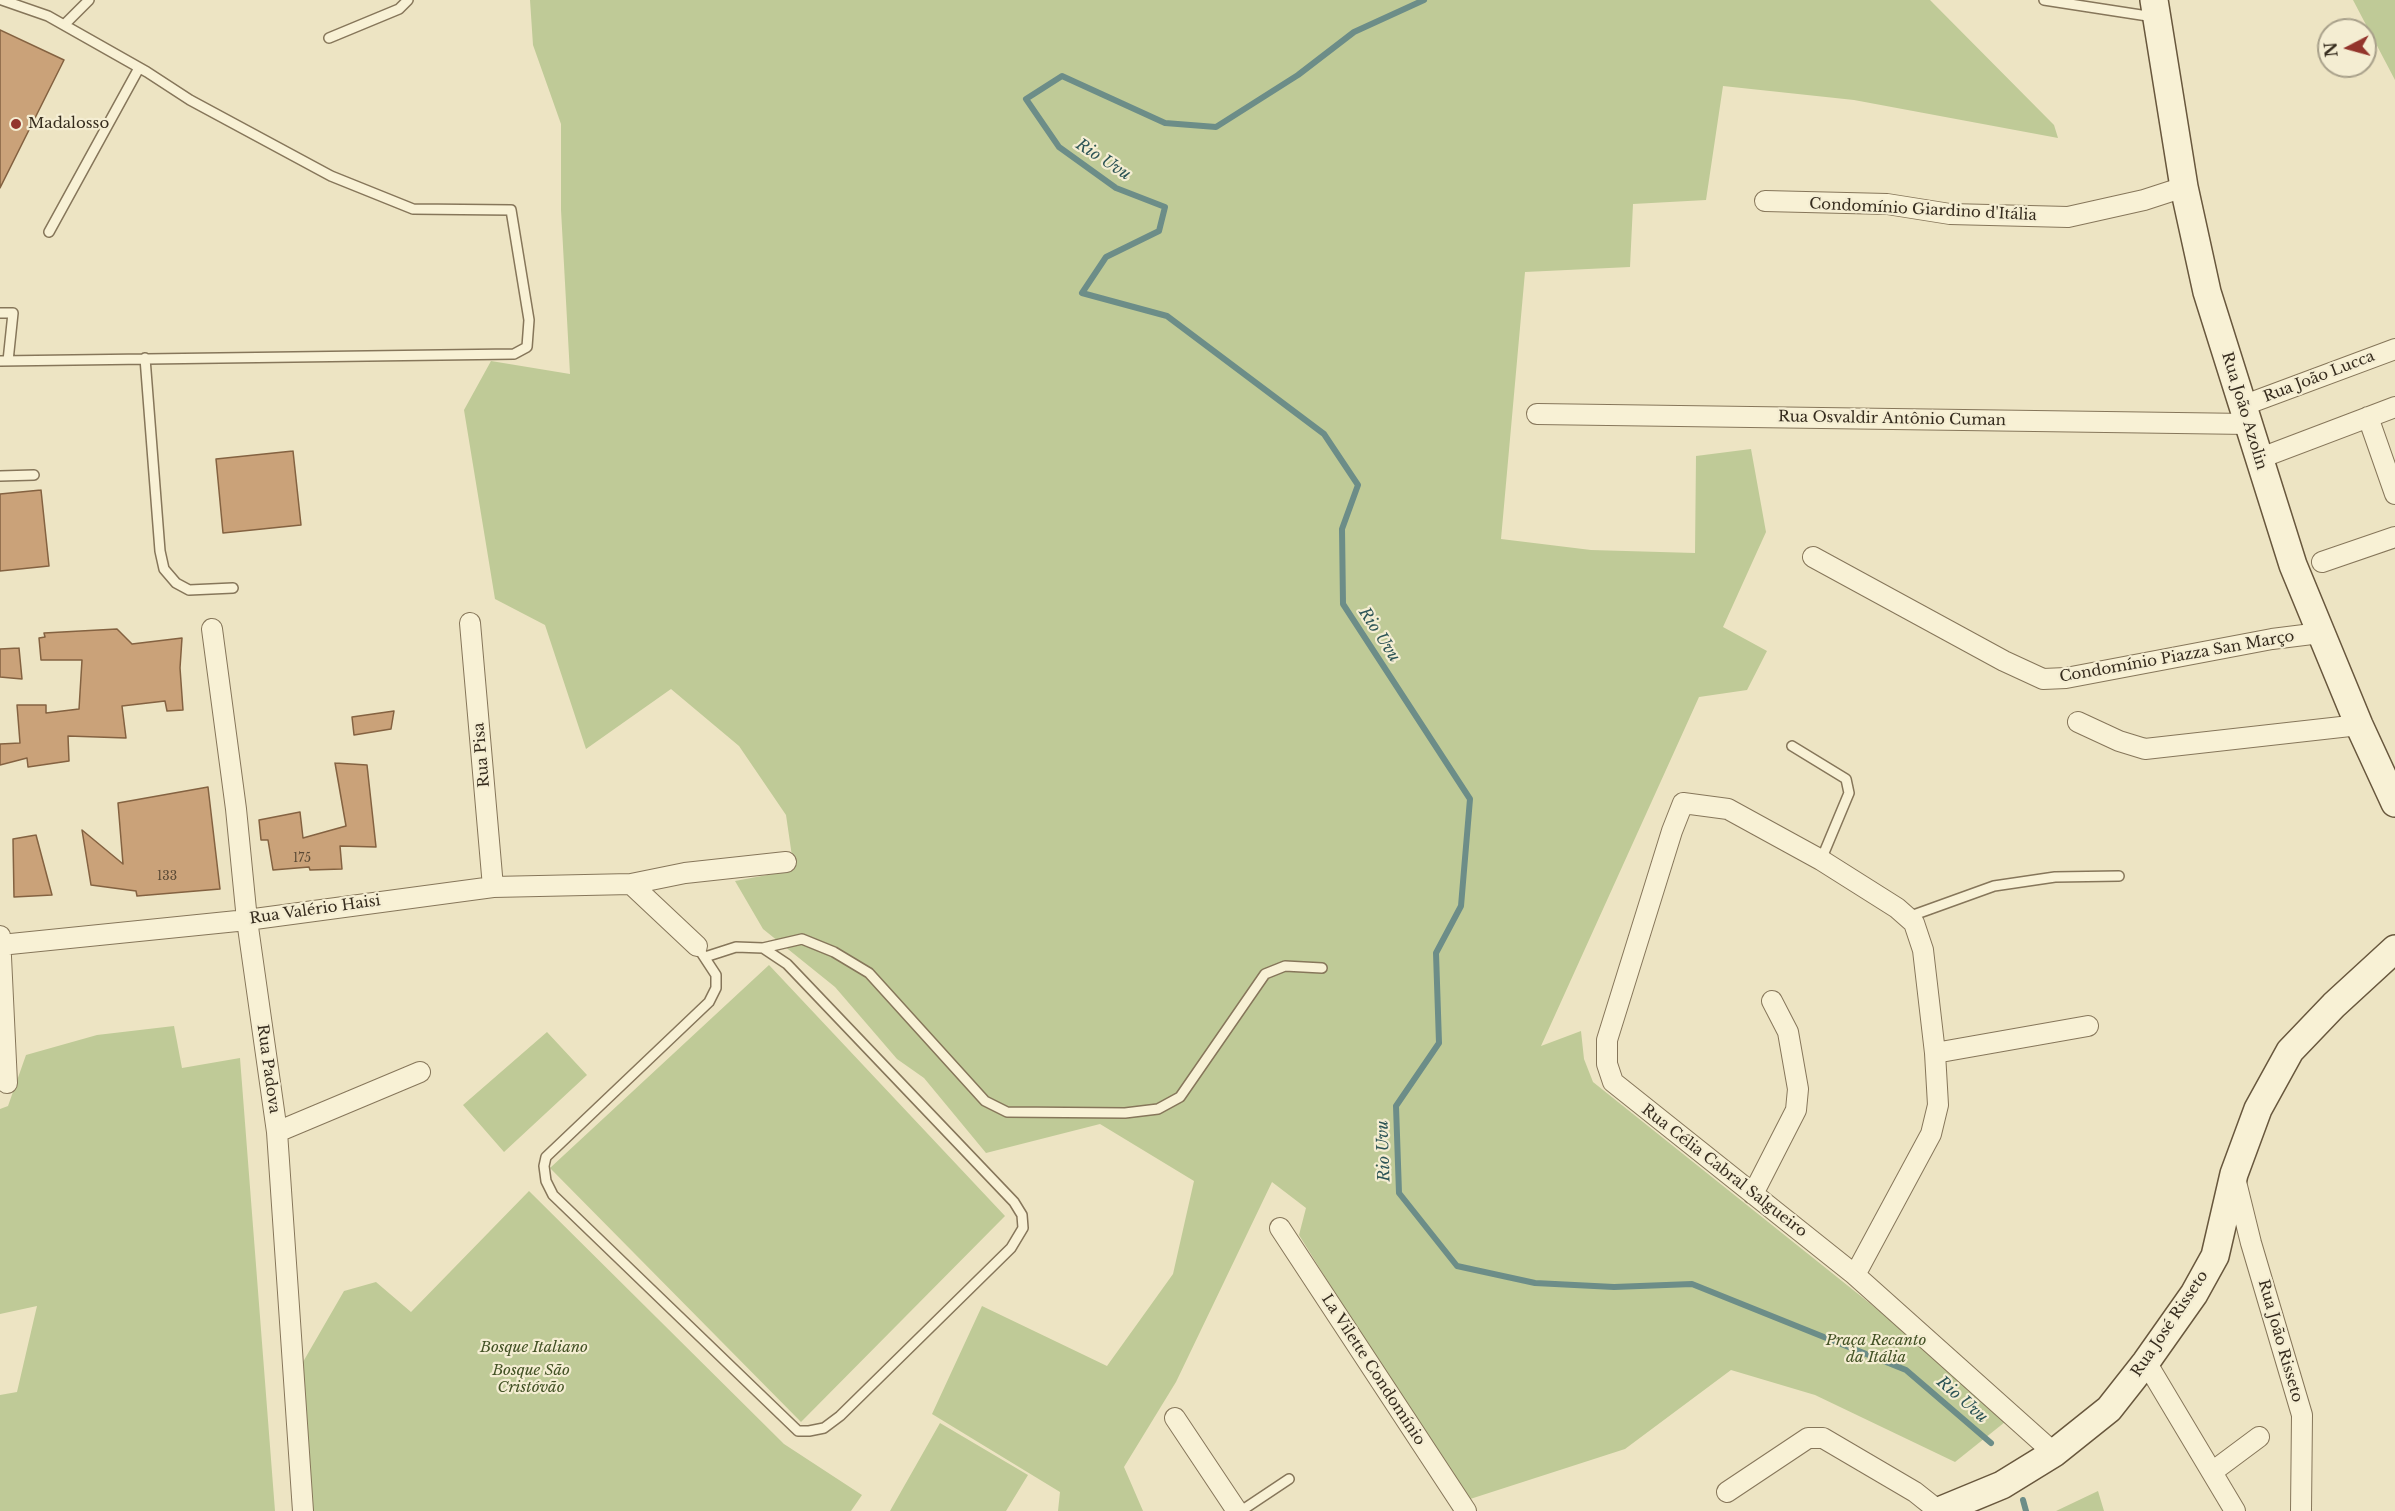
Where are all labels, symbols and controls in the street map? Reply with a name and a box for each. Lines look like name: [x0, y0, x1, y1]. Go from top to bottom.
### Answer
north arrow: [2317, 18, 2377, 78]
text: N: [2320, 41, 2342, 58]
place label: Madalosso: [28, 115, 109, 133]
marker: Madalosso: [9, 117, 23, 131]
water label: Rio Uvu: [1072, 135, 1134, 185]
street label: Condomínio Giardino d'Itália: [1809, 195, 2037, 225]
street label: Rua João Lucca: [2261, 348, 2377, 406]
street label: Rua João Azolin: [2218, 350, 2270, 472]
street label: Rua Osvaldir Antônio Cuman: [1778, 408, 2006, 430]
water label: Rio Uvu: [1354, 604, 1404, 666]
street label: Condomínio Piazza San Março: [2058, 627, 2296, 687]
street label: Rua Pisa: [470, 722, 494, 788]
house number: 175: [293, 852, 311, 866]
house number: 133: [157, 870, 177, 884]
street label: Rua Valério Haisi: [248, 892, 382, 928]
street label: Rua Padova: [253, 1023, 283, 1115]
street label: Rua Célia Cabral Salgueiro: [1638, 1101, 1810, 1241]
water label: Rio Uvu: [1373, 1120, 1395, 1182]
street label: Rua José Risseto: [2128, 1268, 2212, 1380]
street label: Rua João Risseto: [2254, 1278, 2306, 1404]
street label: La Vilette Condomínio: [1317, 1291, 1429, 1449]
park label: Praça Recanto da Itália: [1826, 1332, 1926, 1367]
park label: Bosque Italiano: [480, 1339, 588, 1357]
park label: Bosque São Cristóvão: [492, 1362, 570, 1397]
water label: Rio Uvu: [1932, 1373, 1992, 1427]

